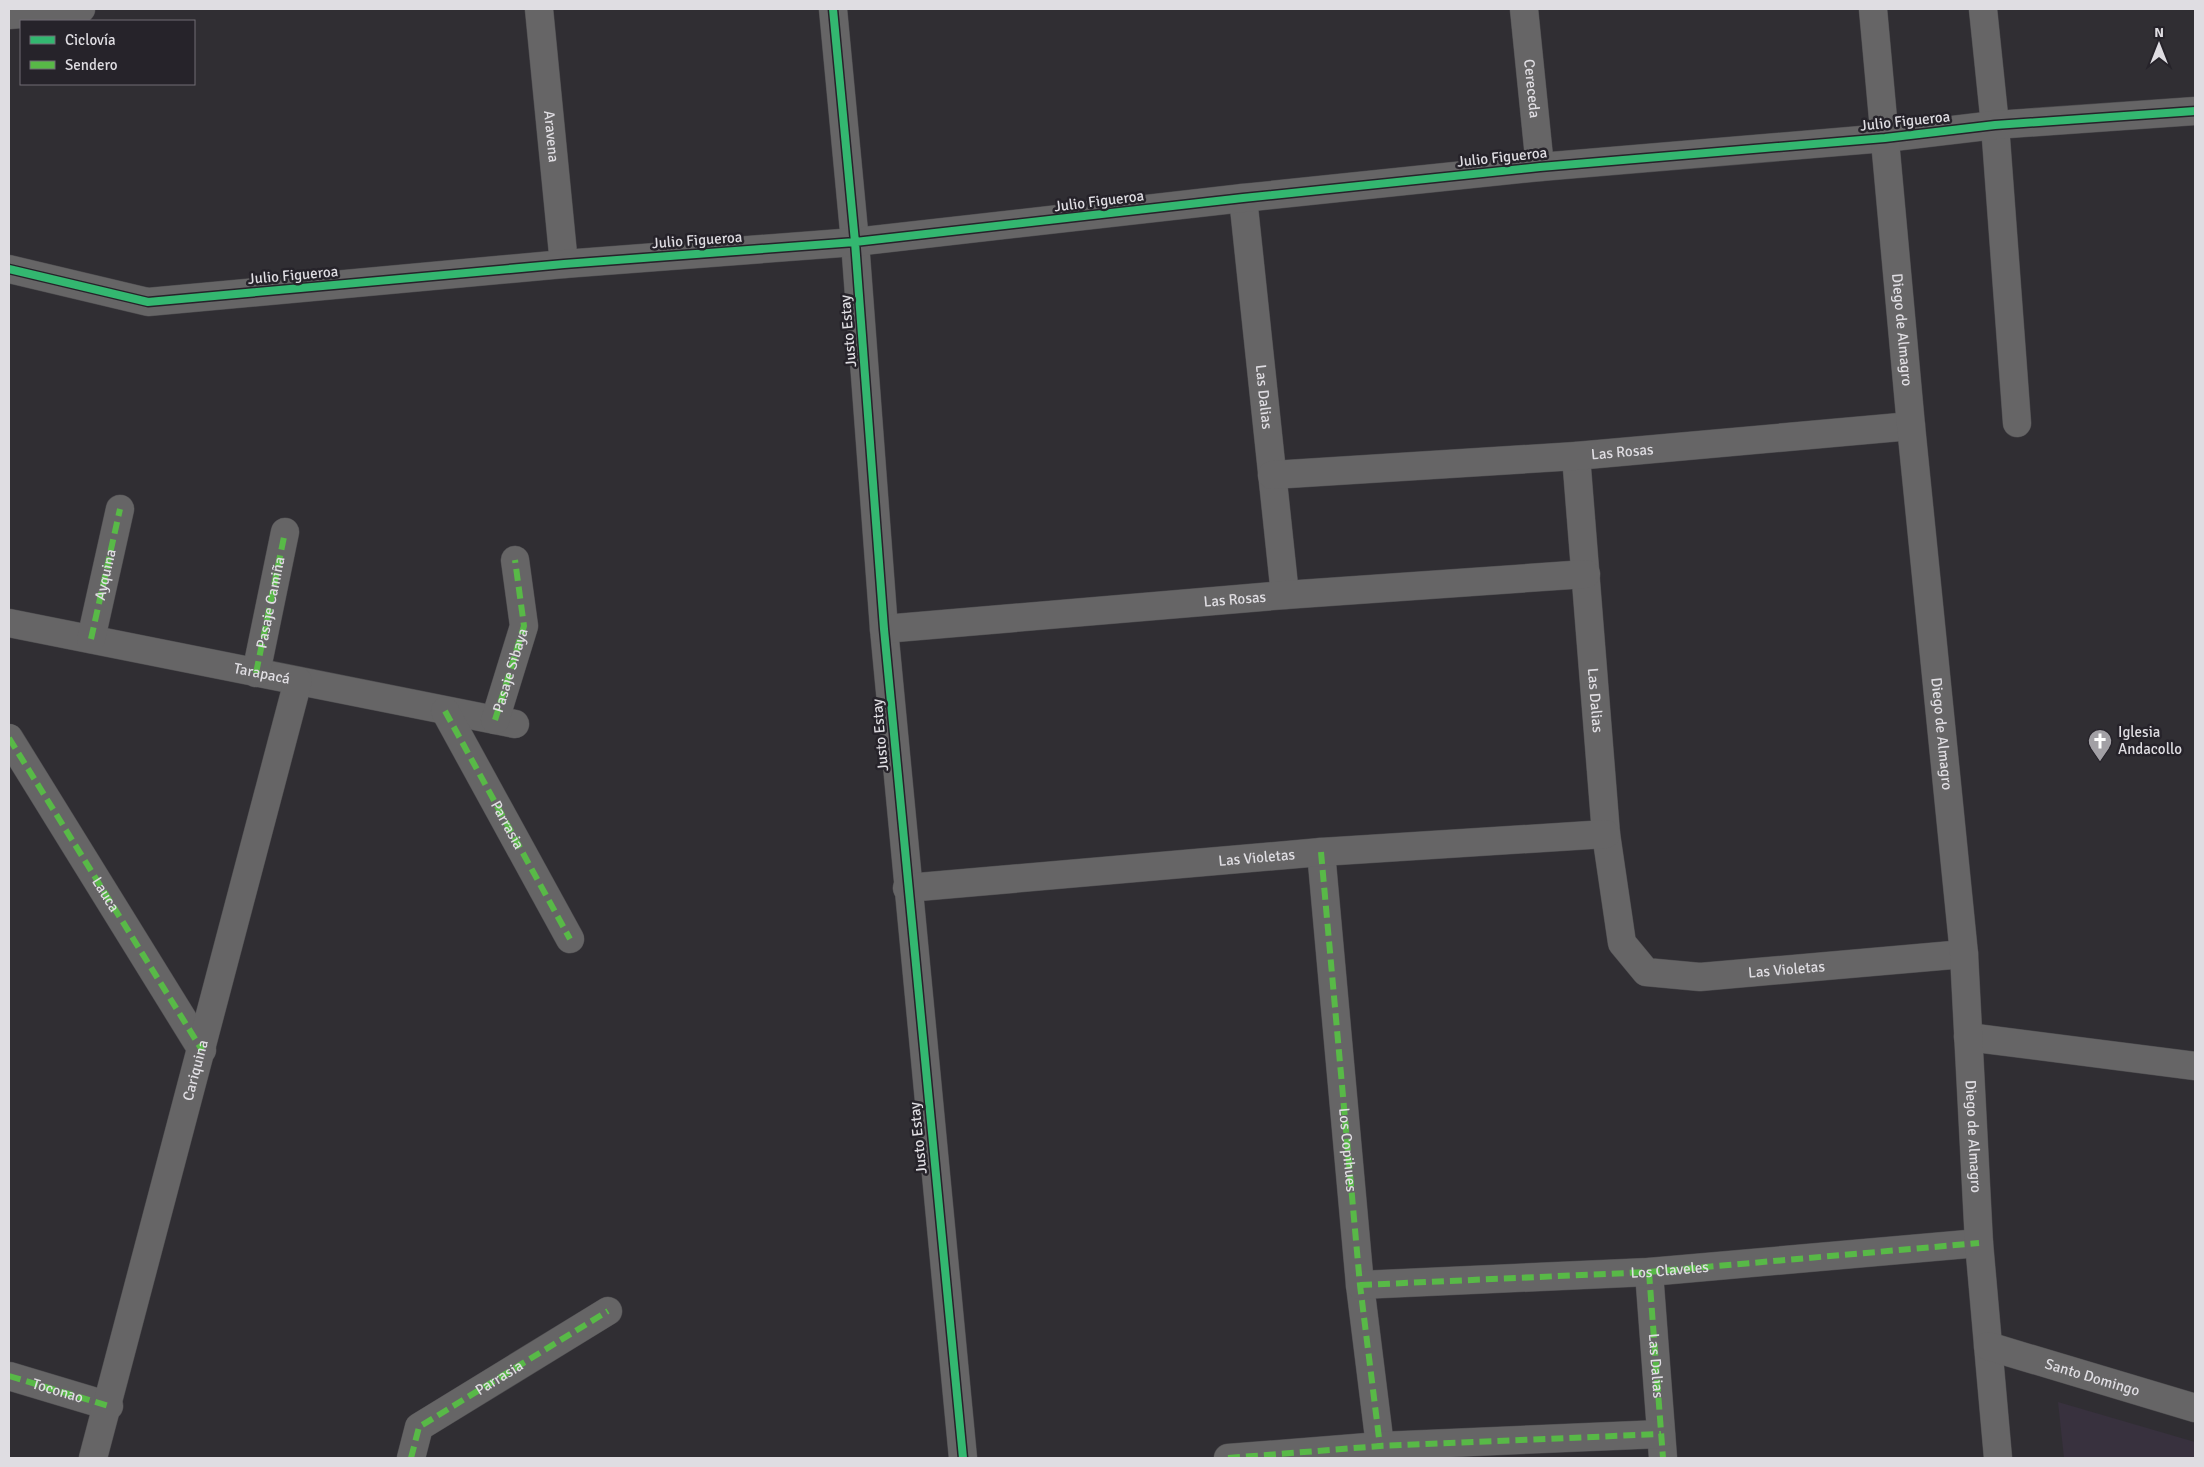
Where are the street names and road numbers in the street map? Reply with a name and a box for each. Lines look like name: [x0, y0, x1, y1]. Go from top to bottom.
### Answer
street label: Cereceda: [1520, 58, 1544, 119]
street label: Julio Figueroa: [1859, 107, 1951, 135]
street label: Aravena: [540, 110, 563, 163]
street label: Julio Figueroa: [1456, 143, 1548, 171]
street label: Julio Figueroa: [1053, 187, 1145, 215]
street label: Julio Figueroa: [651, 228, 743, 252]
street label: Julio Figueroa: [247, 262, 339, 288]
street label: Diego de Almagro: [1888, 273, 1916, 387]
street label: Justo Estay: [836, 294, 860, 368]
street label: Las Dalias: [1252, 364, 1276, 431]
street label: Las Rosas: [1590, 440, 1655, 464]
street label: Ayquina: [91, 547, 120, 602]
street label: Pasaje Camiña: [252, 555, 289, 650]
street label: Las Rosas: [1203, 588, 1267, 611]
street label: Pasaje Sibaya: [489, 626, 532, 715]
street label: Tarapacá: [232, 659, 292, 688]
street label: Las Dalias: [1584, 667, 1607, 734]
street label: Diego de Almagro: [1927, 677, 1957, 791]
street label: Justo Estay: [868, 698, 892, 772]
street label: Parrasia: [487, 798, 528, 852]
street label: Las Violetas: [1218, 845, 1296, 870]
street label: Lauca: [88, 874, 123, 915]
street label: Las Violetas: [1747, 957, 1826, 982]
street label: Cariquina: [179, 1038, 212, 1103]
street label: Diego de Almagro: [1962, 1079, 1985, 1193]
street label: Justo Estay: [905, 1101, 931, 1175]
street label: Los Copihues: [1335, 1107, 1361, 1193]
street label: Los Claveles: [1630, 1258, 1710, 1282]
street label: Las Dalias: [1645, 1333, 1668, 1399]
street label: Santo Domingo: [2043, 1355, 2142, 1400]
street label: Parrasia: [472, 1356, 526, 1399]
street label: Toconao: [30, 1375, 86, 1407]

